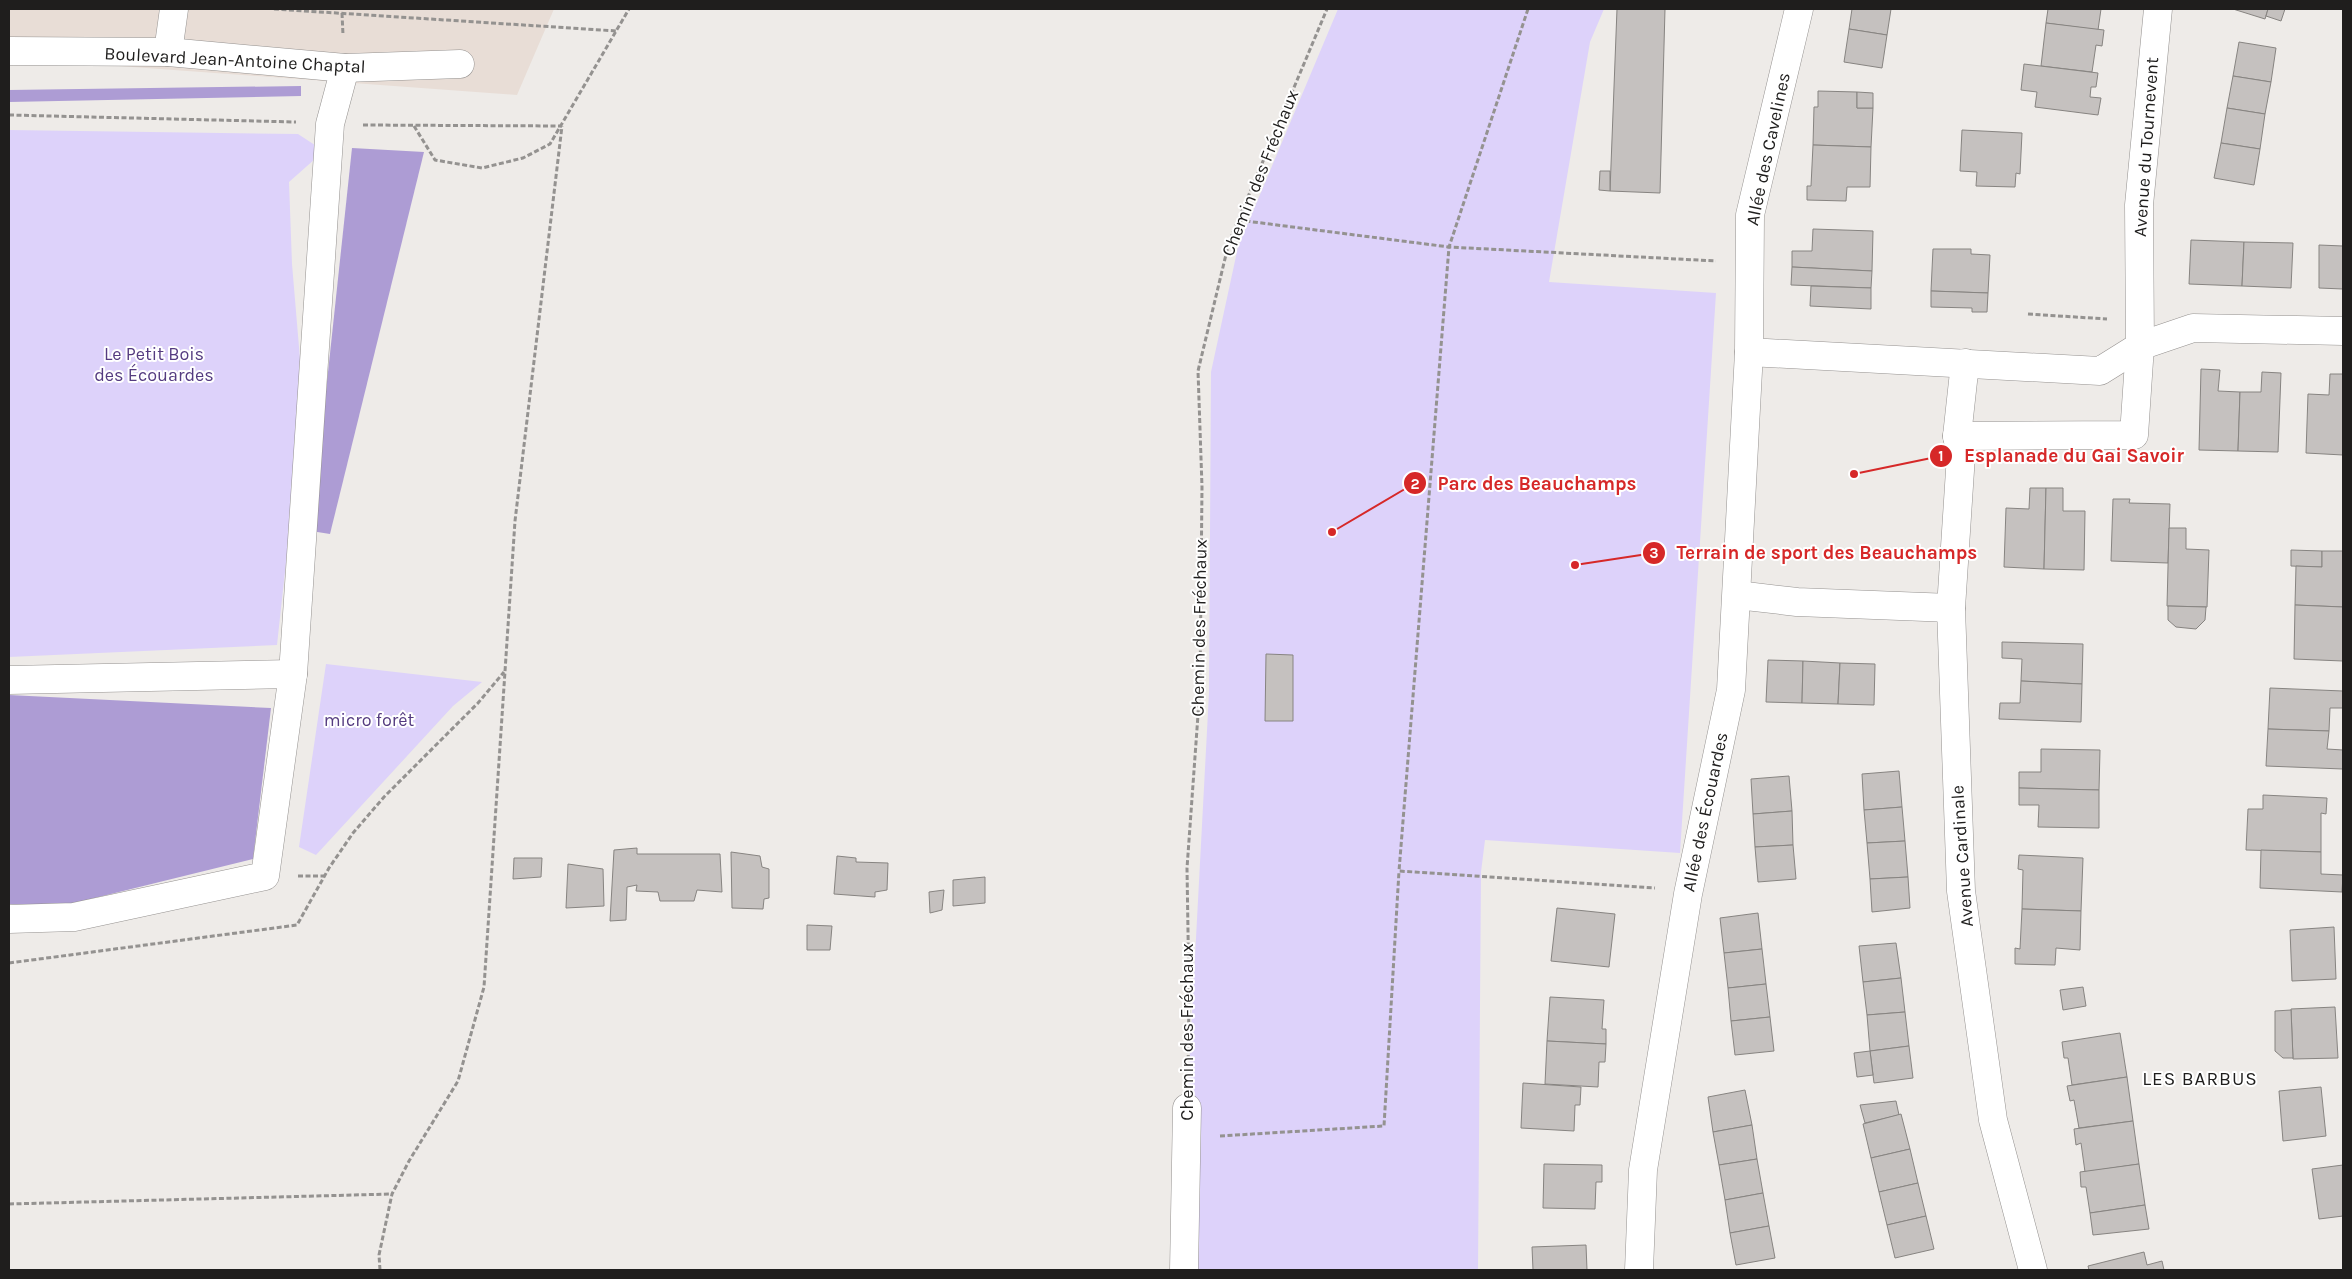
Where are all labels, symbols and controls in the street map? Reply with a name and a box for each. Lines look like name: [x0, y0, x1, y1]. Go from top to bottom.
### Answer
street label: Boulevard Jean-Antoine Chaptal: [104, 42, 366, 78]
street label: Avenue du Tournevent: [2129, 56, 2163, 238]
street label: Allée des Cavelines: [1741, 70, 1795, 228]
street label: Chemin des Fréchaux: [1217, 87, 1303, 259]
park label: Le Petit Bois des Écouardes: [94, 343, 214, 386]
callout: Esplanade du Gai Savoir: [1929, 439, 2194, 473]
text: Esplanade du Gai Savoir: [1964, 445, 2185, 467]
text: 1: [1938, 447, 1944, 465]
callout: Parc des Beauchamps: [1402, 466, 1646, 500]
text: Parc des Beauchamps: [1437, 473, 1637, 495]
text: 2: [1410, 475, 1420, 493]
callout: Terrain de sport des Beauchamps: [1641, 536, 1987, 570]
street label: Chemin des Fréchaux: [1186, 539, 1212, 717]
text: Terrain de sport des Beauchamps: [1677, 542, 1977, 564]
text: 3: [1649, 544, 1659, 562]
park label: micro forêt: [324, 709, 415, 731]
street label: Allée des Écouardes: [1676, 730, 1733, 894]
street label: Avenue Cardinale: [1946, 784, 1978, 928]
street label: Chemin des Fréchaux: [1176, 943, 1198, 1121]
district label: LES BARBUS: [2142, 1068, 2258, 1090]

